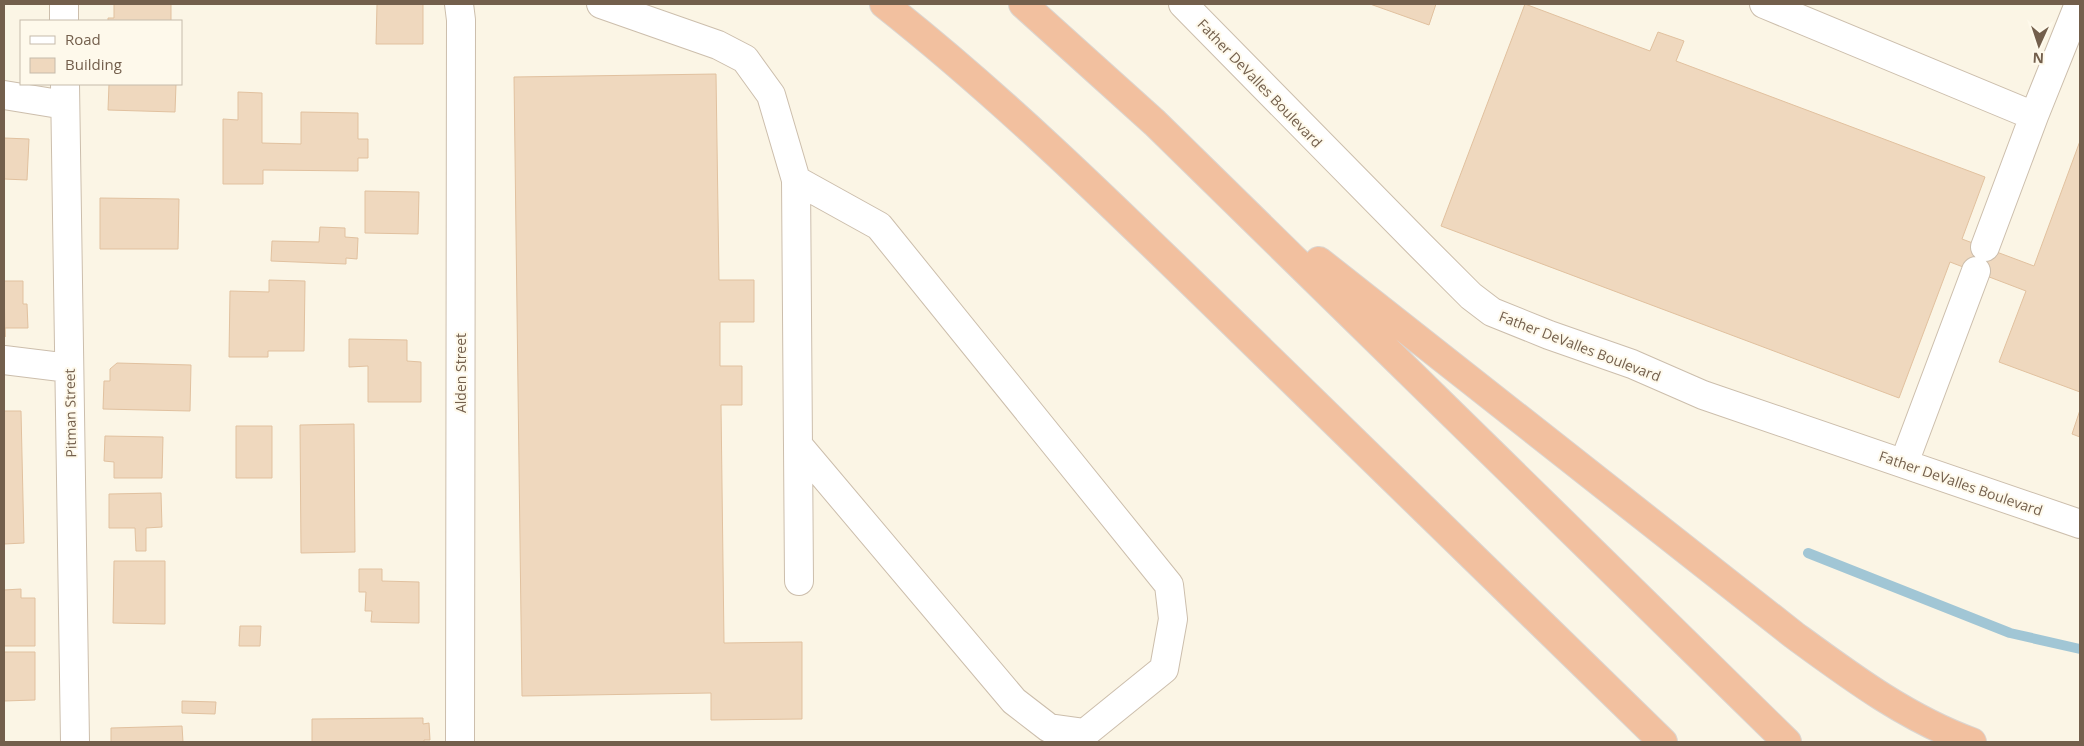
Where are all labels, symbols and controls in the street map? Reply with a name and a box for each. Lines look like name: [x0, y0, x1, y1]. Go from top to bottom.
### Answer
street label: Father DeValles Boulevard: [1194, 15, 1326, 151]
legend: [20, 20, 182, 85]
north arrow: [2014, 20, 2064, 70]
text: Road: [65, 29, 101, 49]
text: N: [2032, 49, 2044, 68]
text: Building: [65, 54, 122, 74]
street label: Father DeValles Boulevard: [1496, 306, 1664, 386]
street label: Alden Street: [451, 333, 470, 413]
street label: Pitman Street: [60, 368, 80, 458]
street label: Father DeValles Boulevard: [1877, 446, 2045, 520]

